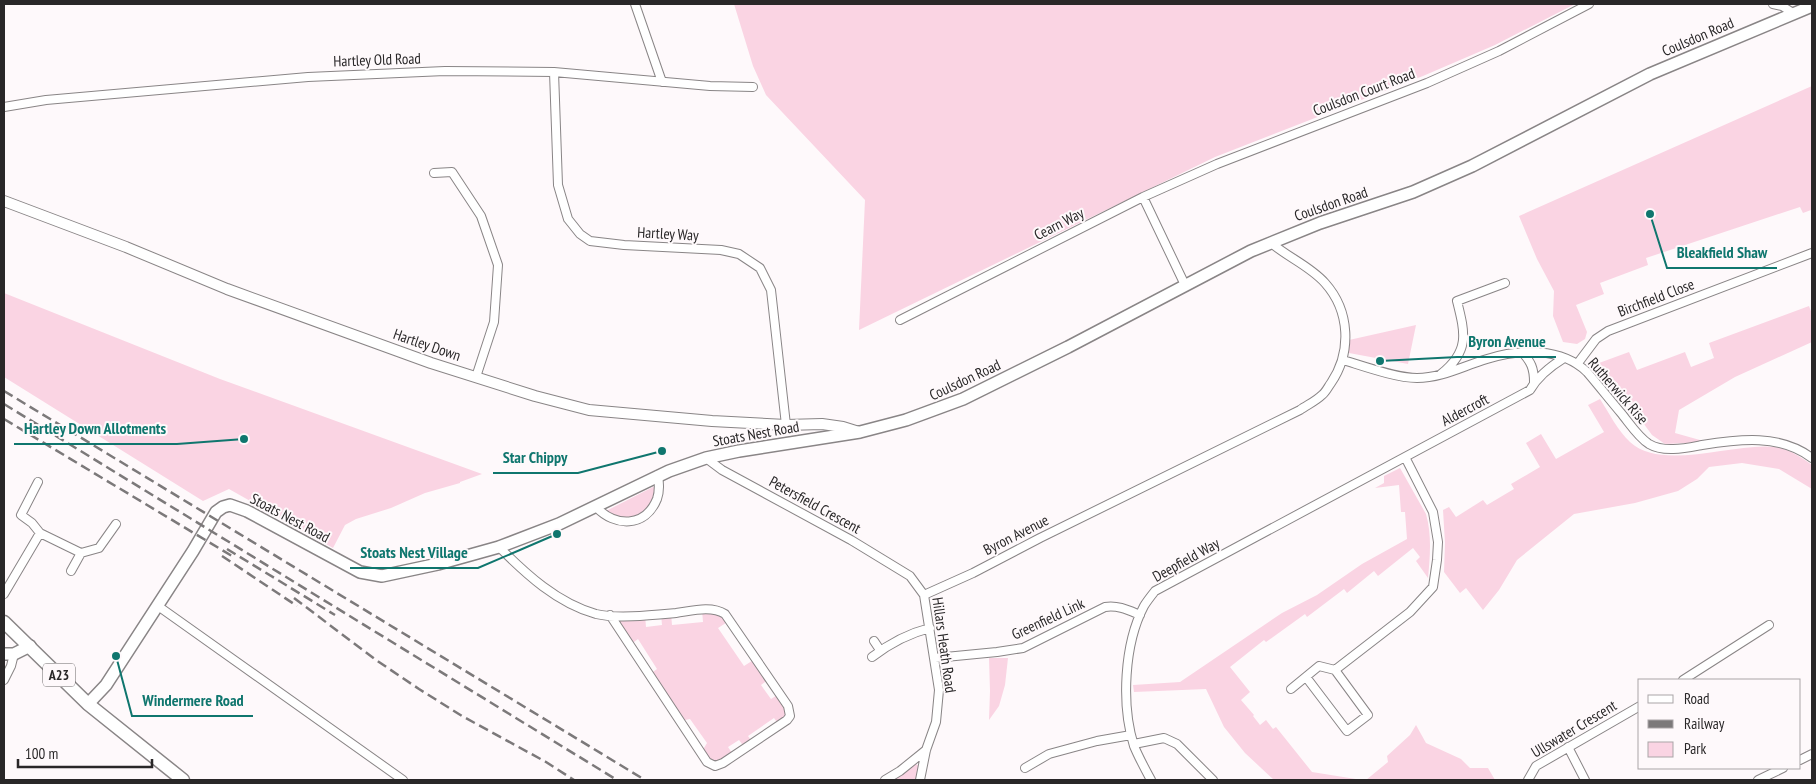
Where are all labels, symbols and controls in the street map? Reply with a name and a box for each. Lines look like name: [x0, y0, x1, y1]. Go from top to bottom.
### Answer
street label: Coulsdon Road: [1659, 13, 1737, 60]
street label: Hartley Old Road: [333, 48, 421, 71]
street label: Coulsdon Court Road: [1310, 63, 1417, 120]
street label: Coulsdon Road: [1292, 182, 1370, 225]
street label: Cearn Way: [1031, 203, 1087, 244]
street label: Hartley Way: [637, 222, 700, 245]
callout: Bleakfield Shaw: [1667, 237, 1777, 268]
text: Bleakfield Shaw: [1677, 242, 1768, 262]
street label: Birchfield Close: [1615, 274, 1697, 321]
street label: Hartley Down: [391, 324, 463, 365]
callout: Byron Avenue: [1457, 326, 1556, 357]
text: Byron Avenue: [1468, 331, 1546, 351]
street label: Rutherwick Rise: [1584, 353, 1653, 428]
street label: Coulsdon Road: [926, 355, 1003, 404]
street label: Aldercroft: [1438, 389, 1492, 430]
callout: Hartley Down Allotments: [14, 413, 177, 444]
street label: Stoats Nest Road: [711, 417, 801, 450]
text: Hartley Down Allotments: [24, 418, 166, 438]
callout: Star Chippy: [493, 442, 578, 473]
text: Star Chippy: [503, 447, 568, 467]
street label: Petersfield Crescent: [766, 472, 864, 538]
street label: Stoats Nest Road: [247, 489, 333, 546]
street label: Byron Avenue: [980, 510, 1052, 559]
street label: Deepfield Way: [1149, 533, 1223, 586]
callout: Stoats Nest Village: [350, 537, 478, 568]
text: Stoats Nest Village: [360, 542, 468, 562]
street label: Greenfield Link: [1008, 593, 1087, 644]
street label: Hillars Heath Road: [928, 596, 961, 694]
road number: A23: [43, 664, 75, 686]
legend: [1638, 679, 1801, 769]
callout: Windermere Road: [132, 685, 253, 716]
text: Road: [1684, 689, 1710, 708]
text: Windermere Road: [141, 690, 244, 710]
street label: Ullswater Crescent: [1528, 696, 1620, 762]
text: Railway: [1684, 714, 1725, 733]
scale bar: [18, 736, 151, 768]
text: Park: [1684, 739, 1706, 758]
text: 100 m: [25, 744, 58, 763]

